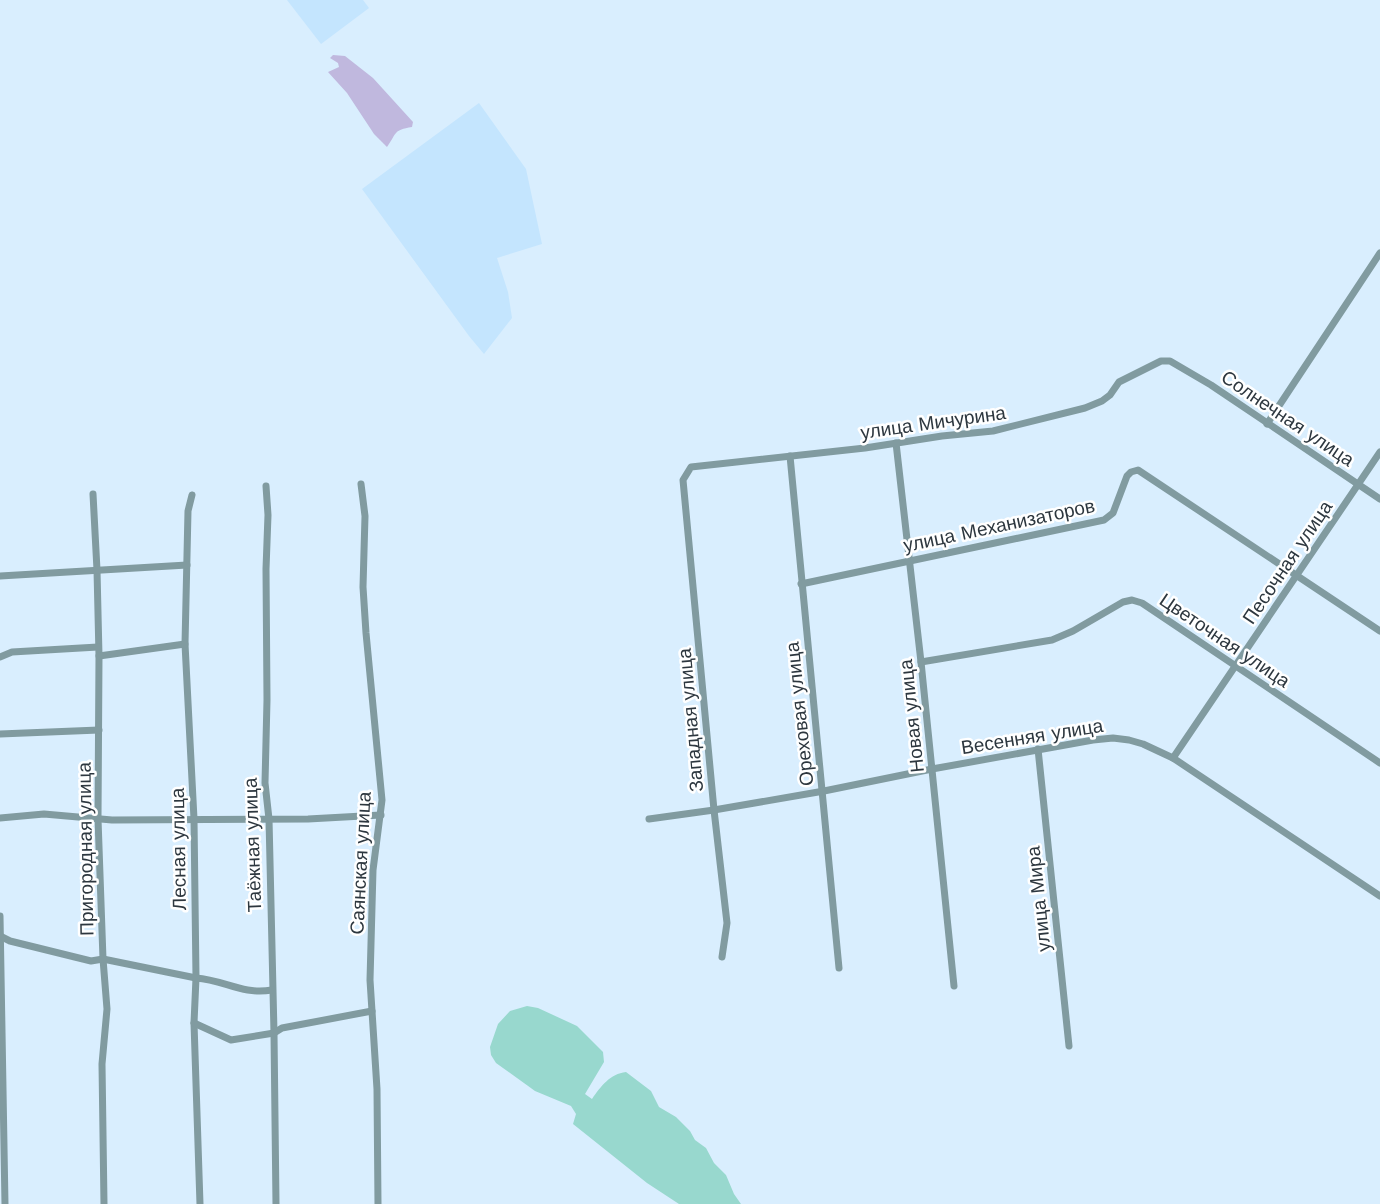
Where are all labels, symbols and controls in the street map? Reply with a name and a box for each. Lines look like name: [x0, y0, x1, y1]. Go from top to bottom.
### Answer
street label: Солнечная улица: [1217, 365, 1359, 472]
street label: улица Мичурина: [859, 401, 1008, 444]
street label: улица Механизаторов: [901, 494, 1097, 557]
street label: Песочная улица: [1238, 496, 1337, 628]
street label: Цветочная улица: [1155, 588, 1295, 693]
street label: Ореховая улица: [780, 640, 819, 787]
street label: Западная улица: [673, 647, 708, 793]
street label: Новая улица: [894, 658, 929, 774]
street label: Весенняя улица: [959, 714, 1105, 759]
street label: Пригородная улица: [72, 761, 99, 936]
street label: Таёжная улица: [239, 777, 266, 913]
street label: Лесная улица: [166, 787, 191, 910]
street label: Саянская улица: [345, 791, 376, 935]
street label: улица Мира: [1021, 844, 1055, 953]

